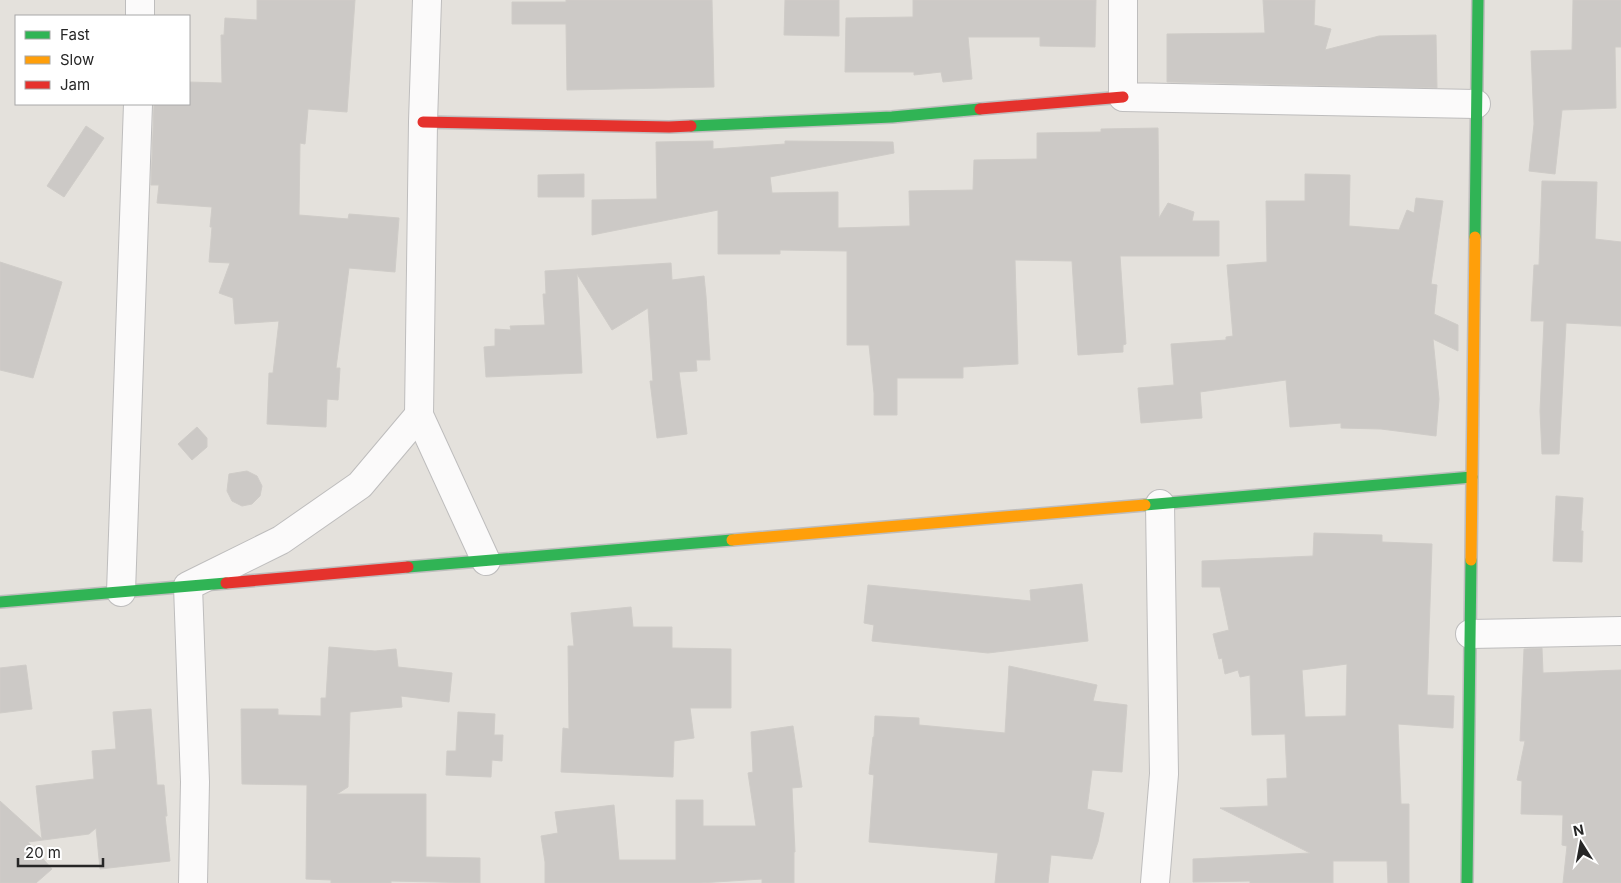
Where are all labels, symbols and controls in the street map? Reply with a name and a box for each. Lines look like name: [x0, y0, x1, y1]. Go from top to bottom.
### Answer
legend: [15, 15, 190, 105]
text: Fast: [60, 25, 90, 44]
text: Slow: [60, 50, 94, 69]
text: Jam: [60, 75, 90, 94]
north arrow: [1556, 818, 1606, 868]
text: N: [1572, 820, 1585, 839]
scale bar: [18, 836, 102, 868]
text: 20 m: [25, 843, 61, 862]

